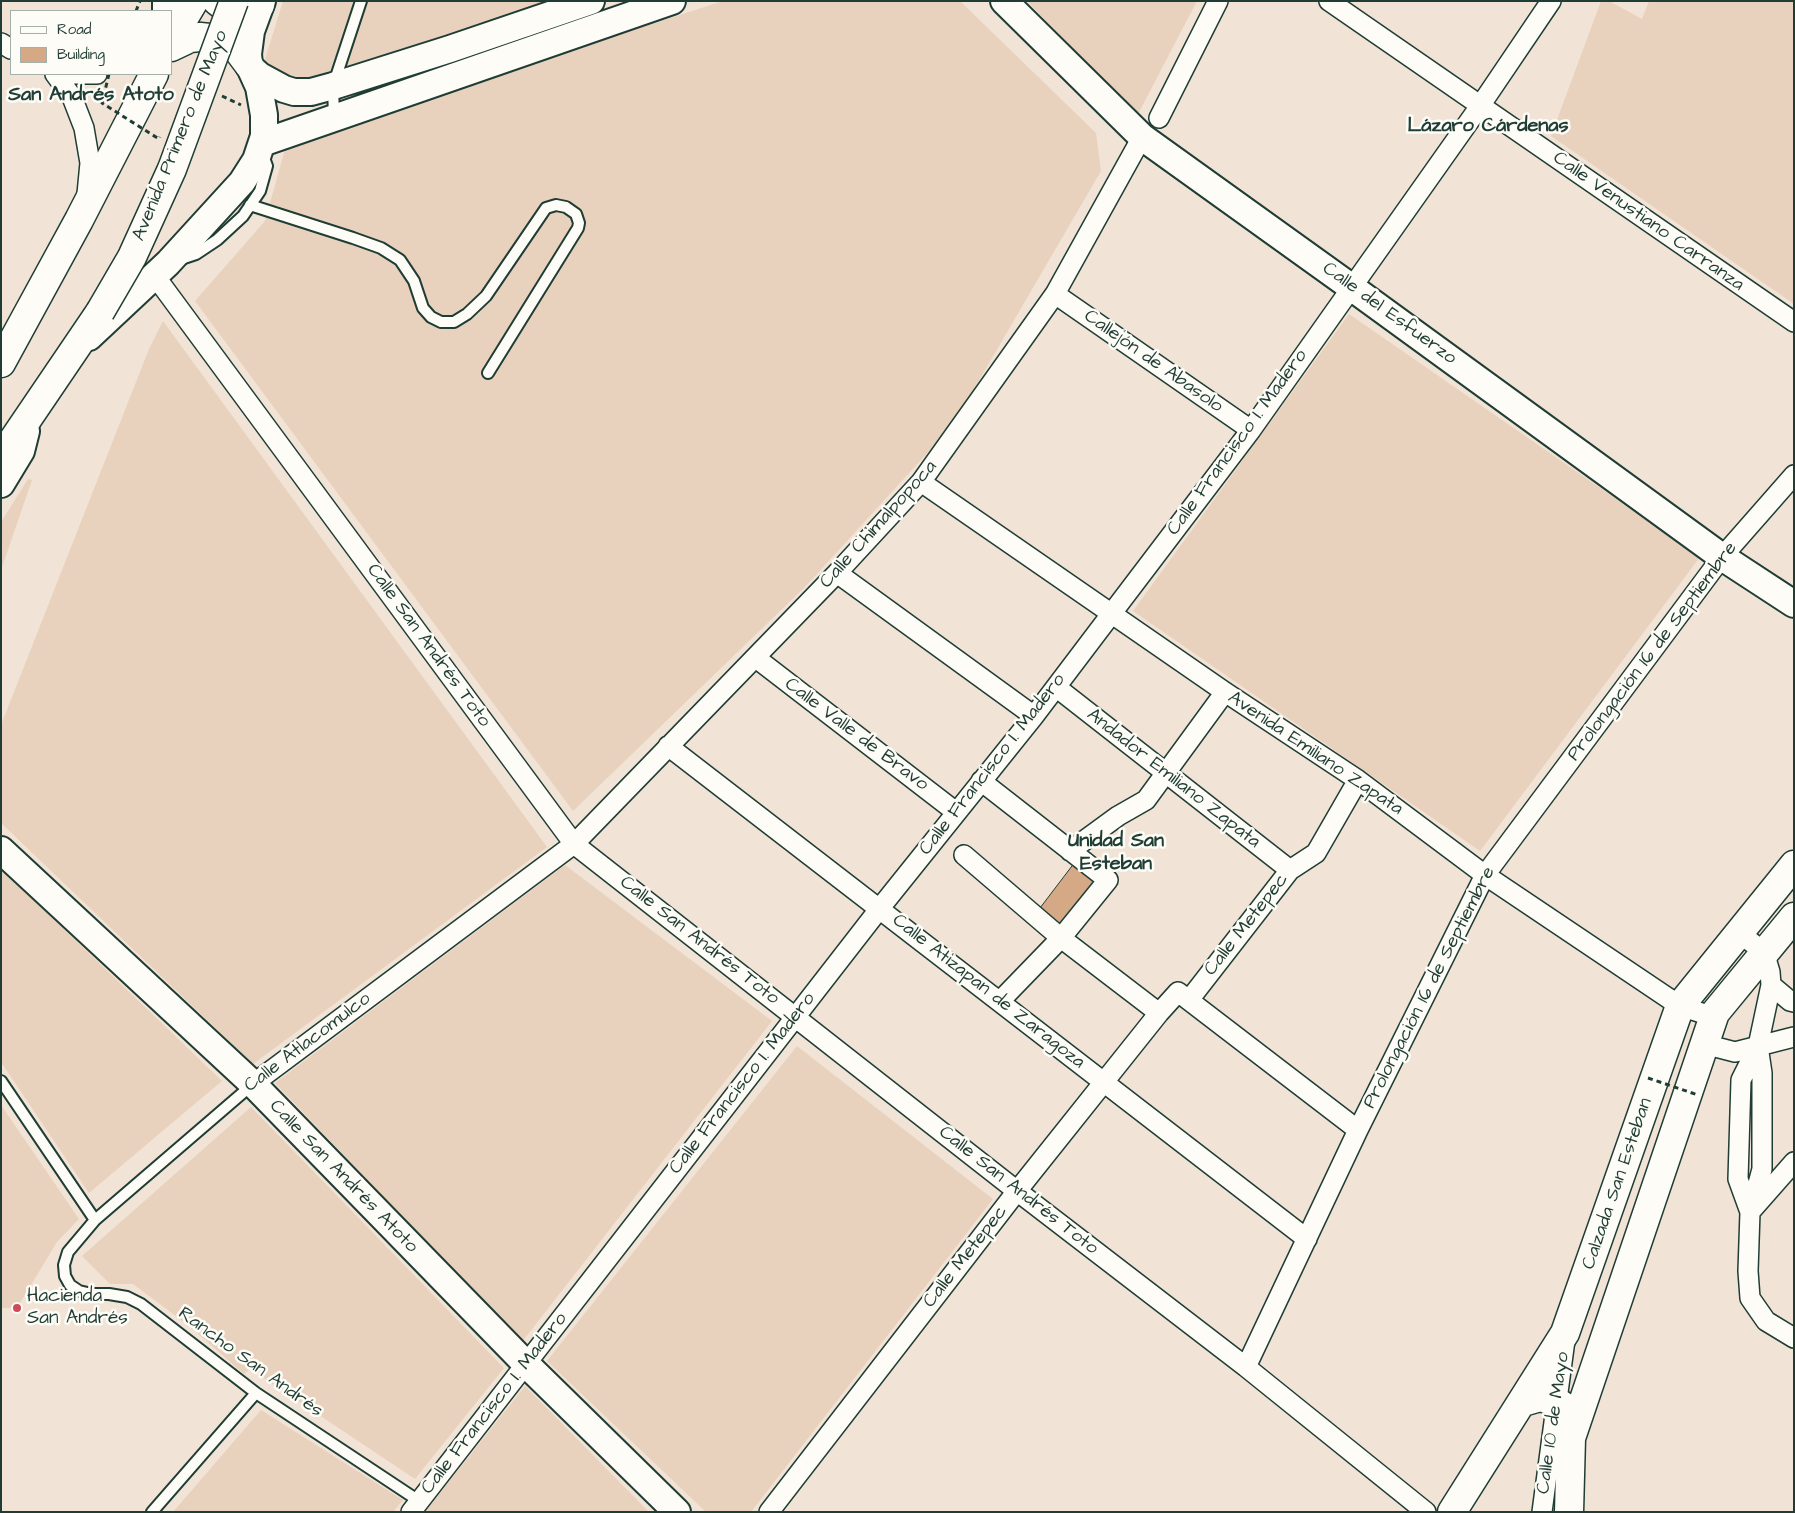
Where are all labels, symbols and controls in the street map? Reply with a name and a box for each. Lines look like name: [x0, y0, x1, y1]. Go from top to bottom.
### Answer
legend: [10, 10, 172, 75]
text: Road: [57, 19, 91, 40]
street label: Avenida Primero de Mayo: [128, 27, 234, 245]
text: Building: [57, 44, 105, 65]
district label: San Andrés Atoto: [8, 84, 174, 108]
district label: Lázaro Cárdenas: [1407, 115, 1569, 139]
street label: Calle Venustiano Carranza: [1548, 147, 1748, 297]
street label: Calle del Esfuerzo: [1318, 258, 1460, 370]
street label: Callejón de Abasolo: [1079, 305, 1227, 419]
street label: Calle Francisco I. Madero: [1163, 346, 1313, 540]
street label: Calle Chimalpopoca: [816, 456, 942, 594]
street label: Prolongación 16 de Septiembre: [1563, 538, 1743, 766]
street label: Calle San Andrés Toto: [361, 560, 495, 732]
street label: Calle Francisco I. Madero: [915, 670, 1071, 860]
street label: Calle Valle de Bravo: [780, 673, 932, 797]
street label: Avenida Emiliano Zapata: [1223, 687, 1407, 821]
street label: Andador Emiliano Zapata: [1082, 704, 1264, 854]
district label: Unidad San Esteban: [1068, 830, 1164, 877]
street label: Prolongación 16 de Septiembre: [1359, 863, 1501, 1113]
street label: Calle Metepec: [1200, 869, 1294, 981]
street label: Calle San Andrés Toto: [615, 872, 783, 1010]
street label: Calle Atizapan de Zaragoza: [887, 910, 1089, 1074]
street label: Calle Atlacomulco: [240, 988, 376, 1098]
street label: Calle Francisco I. Madero: [665, 989, 821, 1179]
street label: Calzada San Esteban: [1578, 1095, 1658, 1273]
street label: Calle San Andrés Atoto: [264, 1096, 422, 1258]
street label: Calle San Andrés Toto: [934, 1122, 1102, 1260]
street label: Calle Metepec: [919, 1201, 1013, 1313]
place label: Hacienda San Andrés: [27, 1286, 128, 1330]
marker: Hacienda San Andrés: [11, 1302, 23, 1314]
street label: Rancho San Andrés: [173, 1303, 327, 1423]
street label: Calle Francisco I. Madero: [417, 1309, 573, 1499]
street label: Calle 10 de Mayo: [1533, 1351, 1575, 1495]

